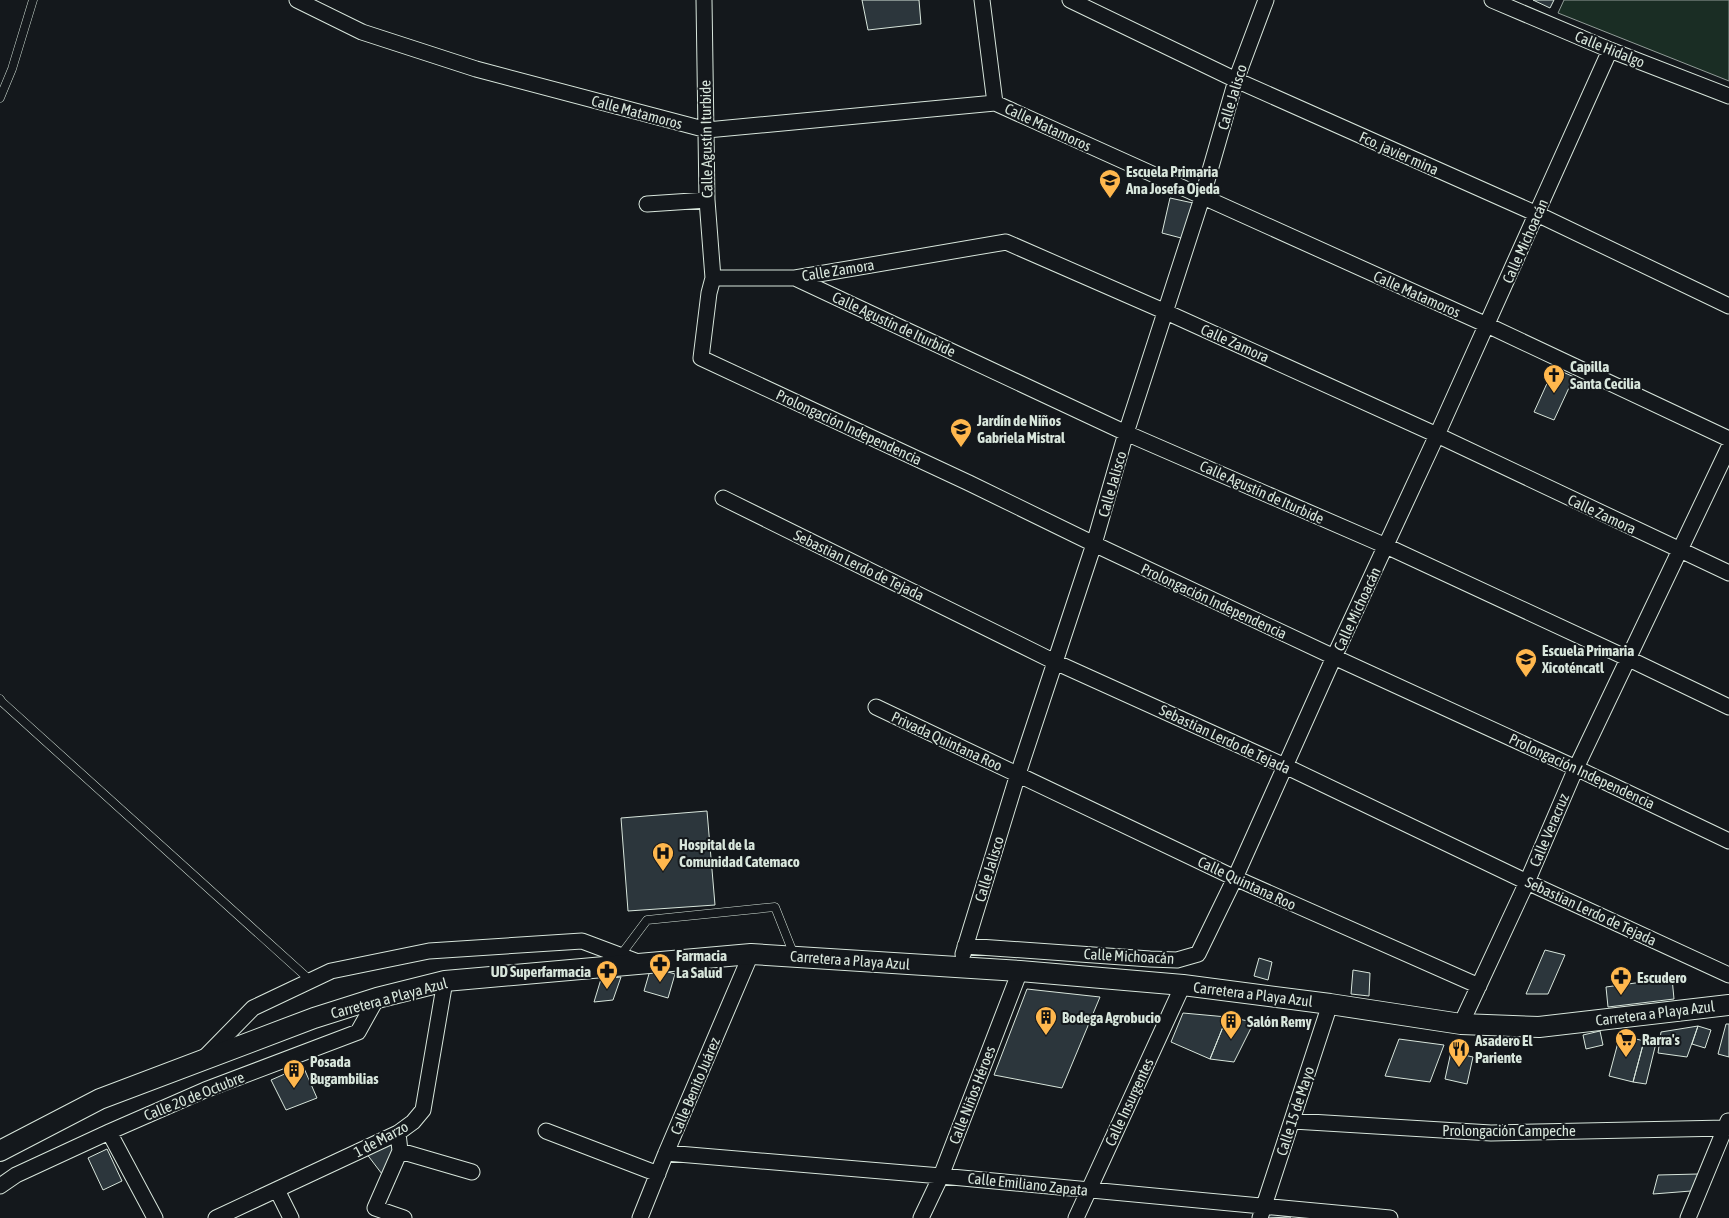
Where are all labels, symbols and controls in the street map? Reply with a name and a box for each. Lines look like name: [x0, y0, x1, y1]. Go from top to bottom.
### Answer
street label: Calle Hidalgo: [1573, 27, 1647, 71]
street label: Calle Jalisco: [1214, 62, 1250, 132]
street label: Calle Agustín Iturbide: [696, 80, 716, 198]
street label: Calle Matamoros: [590, 92, 684, 132]
street label: Calle Matamoros: [1002, 100, 1094, 154]
street label: Fco. javier mina: [1357, 128, 1441, 178]
place label: Escuela Primaria Ana Josefa Ojeda: [1125, 163, 1220, 197]
school or university icon: Escuela Primaria Ana Josefa Ojeda: [1098, 168, 1122, 199]
street label: Calle Michoacán: [1499, 196, 1551, 286]
street label: Calle Zamora: [801, 256, 875, 284]
street label: Calle Matamoros: [1371, 267, 1463, 321]
street label: Calle Agustín de Iturbide: [830, 288, 959, 360]
street label: Calle Zamora: [1198, 320, 1272, 366]
place label: Capilla Santa Cecilia: [1570, 358, 1641, 392]
church icon: Capilla Santa Cecilia: [1542, 363, 1566, 394]
street label: Prolongación Independencia: [773, 386, 925, 468]
place label: Jardín de Niños Gabriela Mistral: [976, 412, 1066, 446]
school or university icon: Jardín de Niños Gabriela Mistral: [949, 417, 973, 448]
street label: Calle Jalisco: [1095, 449, 1129, 519]
street label: Calle Agustín de Iturbide: [1197, 457, 1327, 527]
street label: Calle Zamora: [1565, 491, 1639, 537]
street label: Sebastian Lerdo de Tejada: [791, 526, 927, 604]
street label: Prolongación Independencia: [1138, 560, 1290, 642]
street label: Calle Michoacán: [1330, 564, 1384, 654]
place label: Escuela Primaria Xicoténcatl: [1541, 642, 1634, 676]
school or university icon: Escuela Primaria Xicoténcatl: [1514, 647, 1538, 678]
street label: Sebastian Lerdo de Tejada: [1157, 701, 1293, 777]
street label: Privada Quintana Roo: [889, 708, 1005, 774]
street label: Prolongación Independencia: [1506, 730, 1658, 812]
street label: Calle Veracruz: [1526, 790, 1572, 869]
street label: Calle Jalisco: [971, 834, 1007, 904]
place label: Hospital de la Comunidad Catemaco: [679, 836, 800, 870]
hospital icon: Hospital de la Comunidad Catemaco: [651, 841, 675, 872]
street label: Calle Quintana Roo: [1195, 853, 1299, 913]
street label: Sebastian Lerdo de Tejada: [1523, 873, 1659, 949]
street label: Calle Michoacán: [1083, 945, 1175, 967]
place label: Farmacia La Salud: [676, 947, 727, 981]
street label: Carretera a Playa Azul: [790, 947, 910, 973]
pharmacy icon: Farmacia La Salud: [648, 952, 672, 983]
pharmacy icon: UD Superfarmacia: [595, 959, 619, 990]
place label: UD Superfarmacia: [491, 963, 591, 980]
pharmacy icon: Escudero: [1609, 965, 1633, 996]
place label: Escudero: [1637, 969, 1687, 986]
street label: Carretera a Playa Azul: [329, 974, 449, 1022]
street label: Carretera a Playa Azul: [1192, 978, 1314, 1010]
street label: Carretera a Playa Azul: [1594, 997, 1716, 1029]
building icon: Bodega Agrobucio: [1034, 1005, 1058, 1036]
place label: Bodega Agrobucio: [1062, 1009, 1161, 1026]
building icon: Salón Remy: [1219, 1009, 1243, 1040]
place label: Salón Remy: [1247, 1013, 1313, 1030]
supermarket icon: Rarra's: [1614, 1027, 1638, 1058]
place label: Rarra's: [1642, 1031, 1680, 1048]
place label: Asadero El Pariente: [1474, 1032, 1533, 1066]
street label: Calle Benito Juárez: [667, 1034, 723, 1137]
restaurant icon: Asadero El Pariente: [1447, 1037, 1471, 1068]
street label: Calle Niños Héroes: [946, 1044, 998, 1146]
place label: Posada Bugambilias: [310, 1053, 379, 1087]
street label: Calle Insurgentes: [1101, 1056, 1157, 1148]
building icon: Posada Bugambilias: [282, 1058, 306, 1089]
street label: Calle 15 de Mayo: [1273, 1064, 1317, 1158]
street label: Calle 20 de Octubre: [141, 1068, 247, 1124]
street label: 1 de Marzo: [351, 1118, 411, 1160]
street label: Prolongación Campeche: [1442, 1122, 1576, 1139]
street label: Calle Emiliano Zapata: [967, 1169, 1089, 1199]

